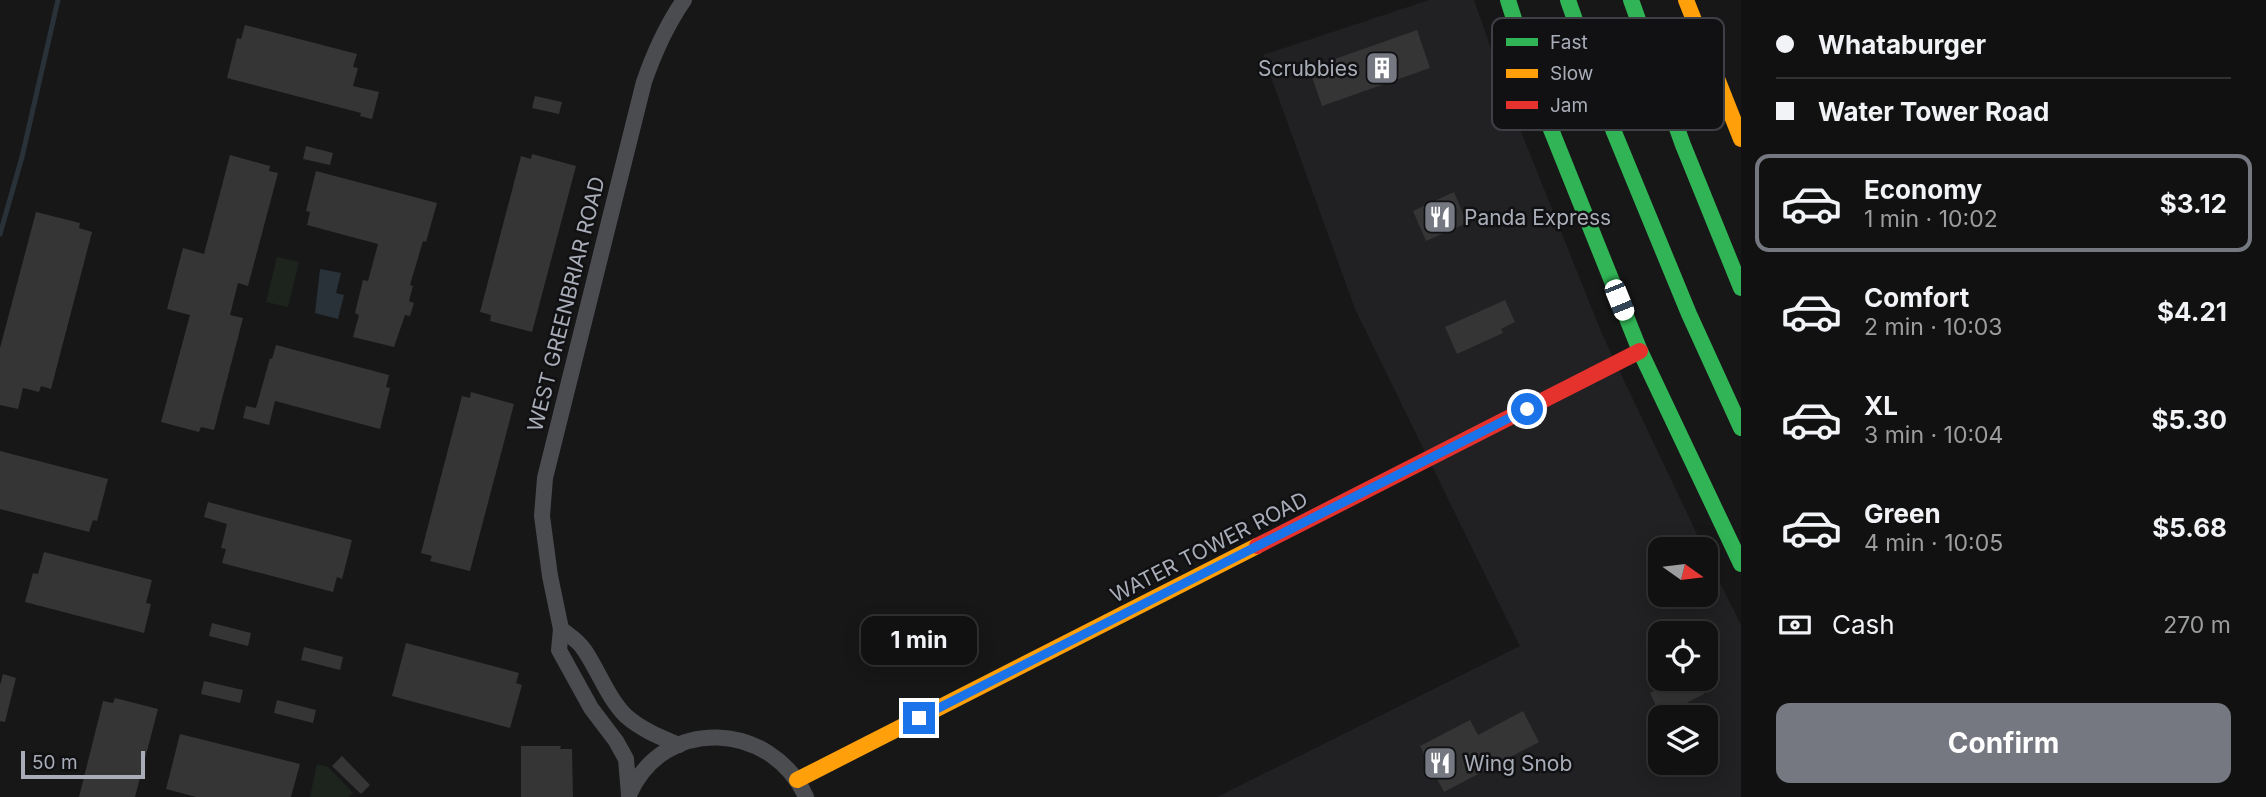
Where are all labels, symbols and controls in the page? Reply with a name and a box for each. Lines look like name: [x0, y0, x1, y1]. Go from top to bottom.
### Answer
legend: [1492, 18, 1724, 130]
text: Whataburger: [1818, 29, 1986, 60]
text: Fast: [1550, 31, 1588, 54]
building icon: Scrubbies: [1363, 49, 1401, 87]
place label: Scrubbies: [1258, 56, 1358, 81]
text: Slow: [1550, 62, 1593, 85]
text: Jam: [1550, 94, 1588, 117]
text: Water Tower Road: [1818, 96, 2049, 127]
icon: car: [1780, 172, 1843, 235]
street label: WEST GREENBRIAR ROAD: [522, 174, 610, 434]
text: Economy: [1864, 174, 1982, 205]
text: $3.12: [2160, 188, 2227, 219]
restaurant icon: Panda Express: [1421, 198, 1459, 236]
place label: Panda Express: [1464, 205, 1611, 230]
text: 1 min · 10:02: [1864, 205, 1998, 233]
car: [1602, 277, 1637, 323]
icon: car: [1780, 280, 1843, 343]
text: Comfort: [1864, 282, 1969, 313]
text: $4.21: [2157, 296, 2227, 327]
text: 2 min · 10:03: [1864, 313, 2003, 341]
icon: car: [1780, 388, 1843, 451]
text: XL: [1864, 390, 1898, 421]
route start: [1511, 393, 1543, 425]
text: $5.30: [2152, 404, 2227, 435]
text: 3 min · 10:04: [1864, 421, 2003, 449]
street label: WATER TOWER ROAD: [1106, 486, 1312, 608]
icon: car: [1780, 496, 1843, 559]
text: Green: [1864, 498, 1941, 529]
text: $5.68: [2152, 512, 2227, 543]
text: 4 min · 10:05: [1864, 529, 2003, 557]
north arrow: [1648, 537, 1718, 607]
map controls: [1648, 537, 1718, 775]
icon: cash: [1776, 606, 1814, 644]
text: Cash: [1832, 609, 1895, 640]
text: 270 m: [2163, 611, 2231, 639]
callout: 1 min: [861, 616, 977, 666]
button: locate: [1648, 621, 1718, 691]
text: 1 min: [891, 626, 947, 654]
route end: [903, 702, 935, 734]
button: Confirm: [1776, 703, 2231, 783]
button: layers: [1648, 705, 1718, 775]
restaurant icon: Wing Snob: [1421, 744, 1459, 782]
scale bar: [21, 748, 145, 780]
text: 50 m: [32, 751, 78, 774]
place label: Wing Snob: [1464, 751, 1572, 776]

